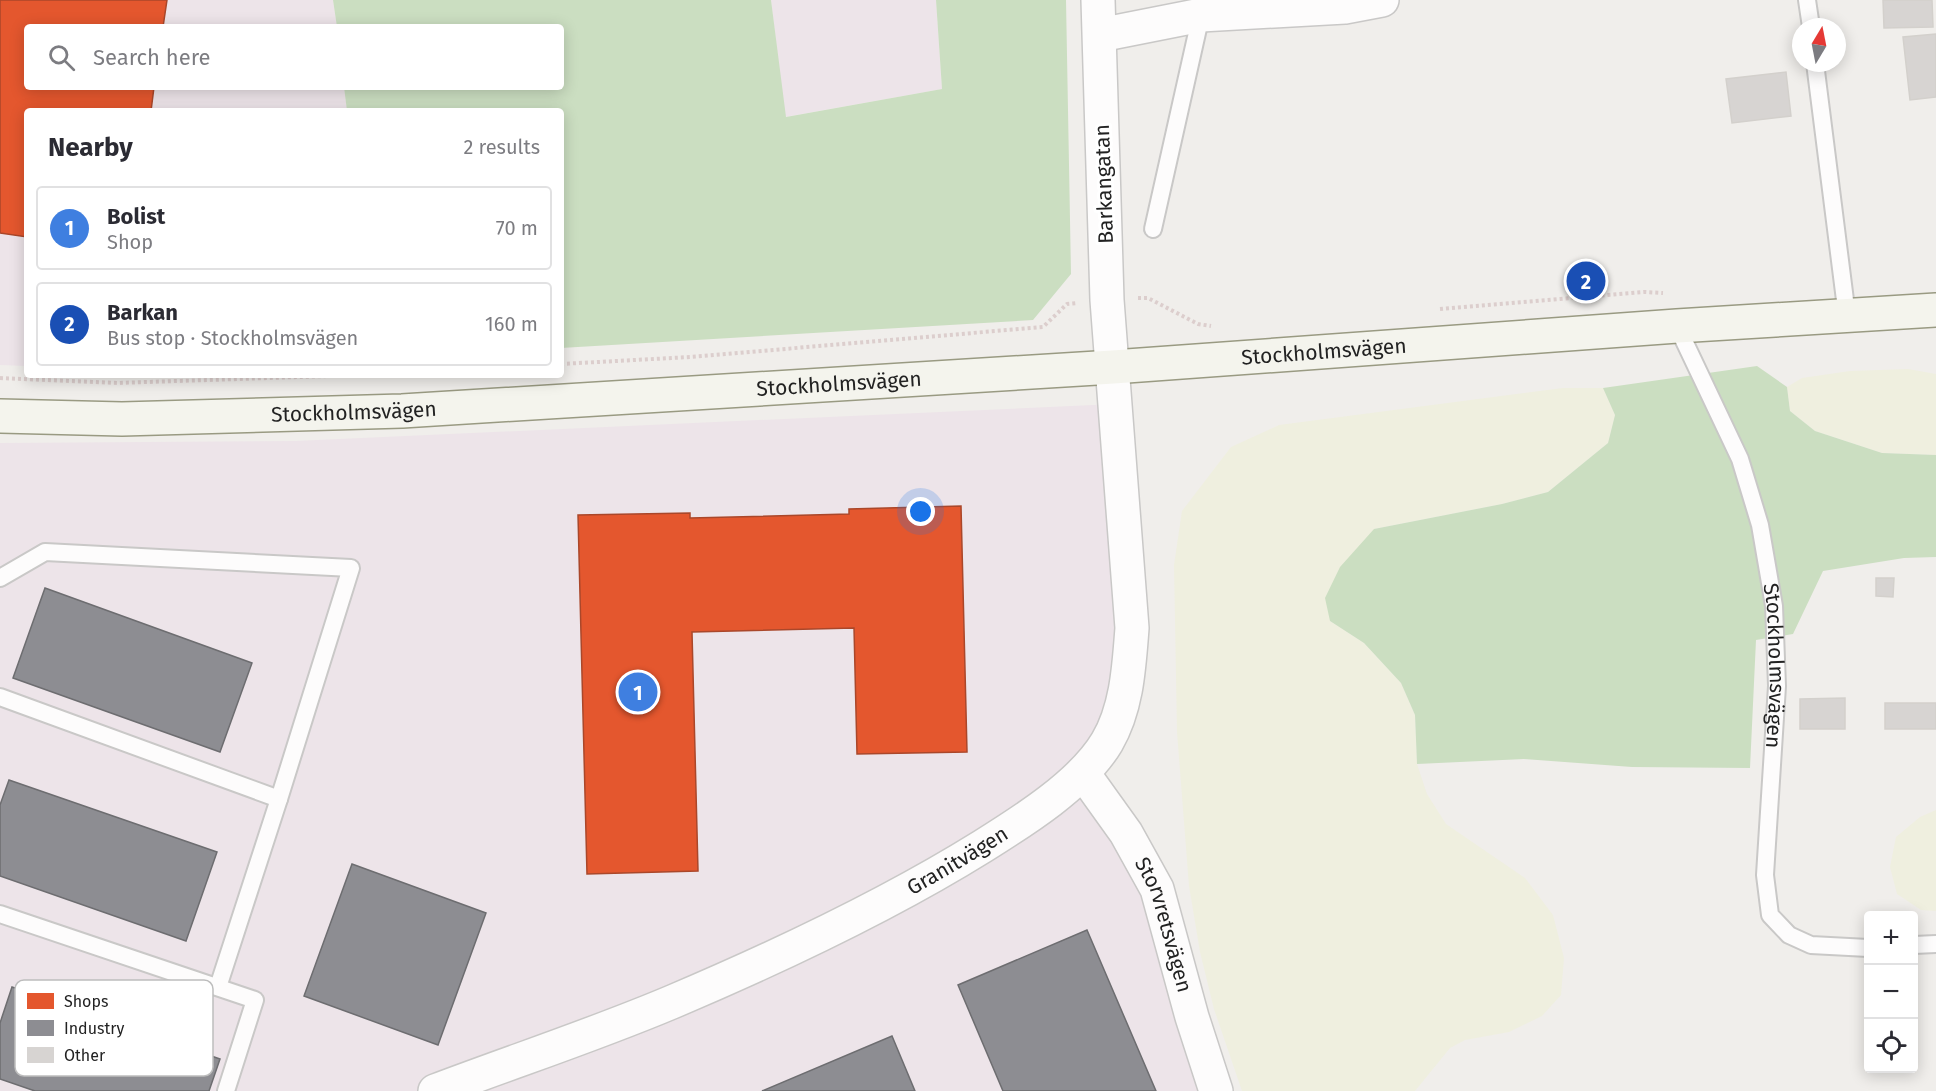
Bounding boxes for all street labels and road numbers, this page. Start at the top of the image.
street label: Barkangatan [1089,124,1119,244]
street label: Stockholmsvägen [1240,333,1407,371]
street label: Stockholmsvägen [756,366,922,402]
street label: Stockholmsvägen [271,396,437,428]
street label: Stockholmsvägen [1757,581,1790,749]
street label: Granitvägen [902,821,1013,901]
street label: Storvretsvägen [1129,853,1198,995]

